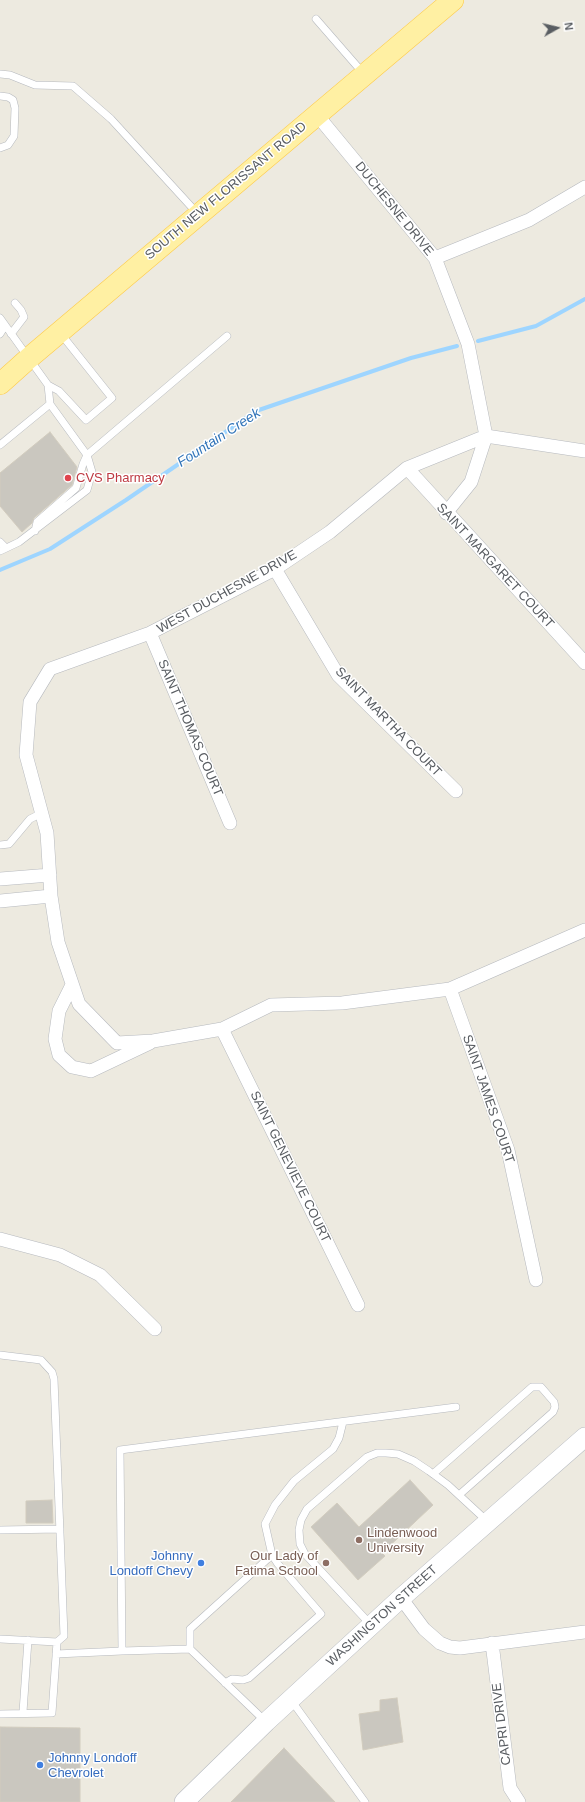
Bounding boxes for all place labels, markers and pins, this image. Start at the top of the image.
place label: CVS Pharmacy [76,470,165,486]
marker: CVS Pharmacy [63,473,73,483]
place label: Lindenwood University [367,1525,437,1556]
marker: Lindenwood University [354,1535,364,1545]
place label: Johnny Londoff Chevy [109,1548,193,1579]
place label: Our Lady of Fatima School [235,1548,318,1579]
marker: Johnny Londoff Chevy [196,1558,206,1568]
marker: Our Lady of Fatima School [321,1558,331,1568]
place label: Johnny Londoff Chevrolet [48,1750,137,1781]
marker: Johnny Londoff Chevrolet [35,1760,45,1770]

